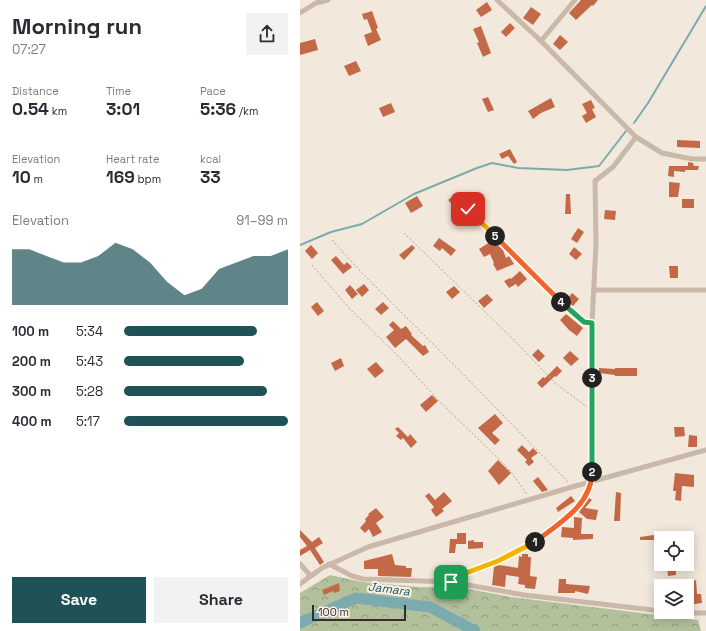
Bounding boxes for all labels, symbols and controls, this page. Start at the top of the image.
text: Morning run [12,12,142,40]
button: share [246,13,288,55]
text: 07:27 [12,41,46,58]
text: Distance [12,84,59,98]
text: Time [106,84,131,98]
text: Pace [200,84,226,98]
text: 0.54 [12,98,49,120]
text: 3:01 [106,98,140,120]
text: 5:36 [200,98,236,120]
text: km [49,104,67,118]
text: /km [236,104,258,118]
text: Elevation [12,152,60,166]
text: Heart rate [106,152,159,166]
text: kcal [200,152,221,166]
text: 10 [12,166,31,188]
text: 169 [106,166,135,188]
text: 33 [200,166,221,188]
text: m [31,172,43,186]
text: bpm [135,172,161,186]
pin [451,192,485,226]
icon: check [457,198,479,220]
text: Elevation [12,212,69,229]
text: 91–99 m [236,212,288,229]
pin: 5 [485,226,505,246]
text: 5 [492,229,498,243]
pin: 4 [551,292,571,312]
text: 4 [558,295,565,309]
text: 100 m [12,323,49,340]
text: 5:34 [76,323,103,340]
text: 200 m [12,353,51,370]
text: 5:43 [76,353,103,370]
pin: 3 [582,368,602,388]
text: 3 [589,371,595,385]
text: 300 m [12,383,51,400]
text: 5:28 [76,383,103,400]
text: 400 m [12,413,52,430]
text: 5:17 [76,413,100,430]
pin: 2 [582,462,602,482]
text: 2 [589,465,595,479]
map controls [654,531,694,619]
button: locate [654,531,694,571]
pin: 1 [525,532,545,552]
text: 1 [533,535,537,549]
pin [434,565,468,599]
icon: arrive [440,571,462,593]
button: Save [12,577,146,623]
button: Share [154,577,288,623]
water label: Jamara [367,578,411,600]
button: layers [654,579,694,619]
scale bar [312,603,406,622]
text: 100 m [318,605,349,619]

